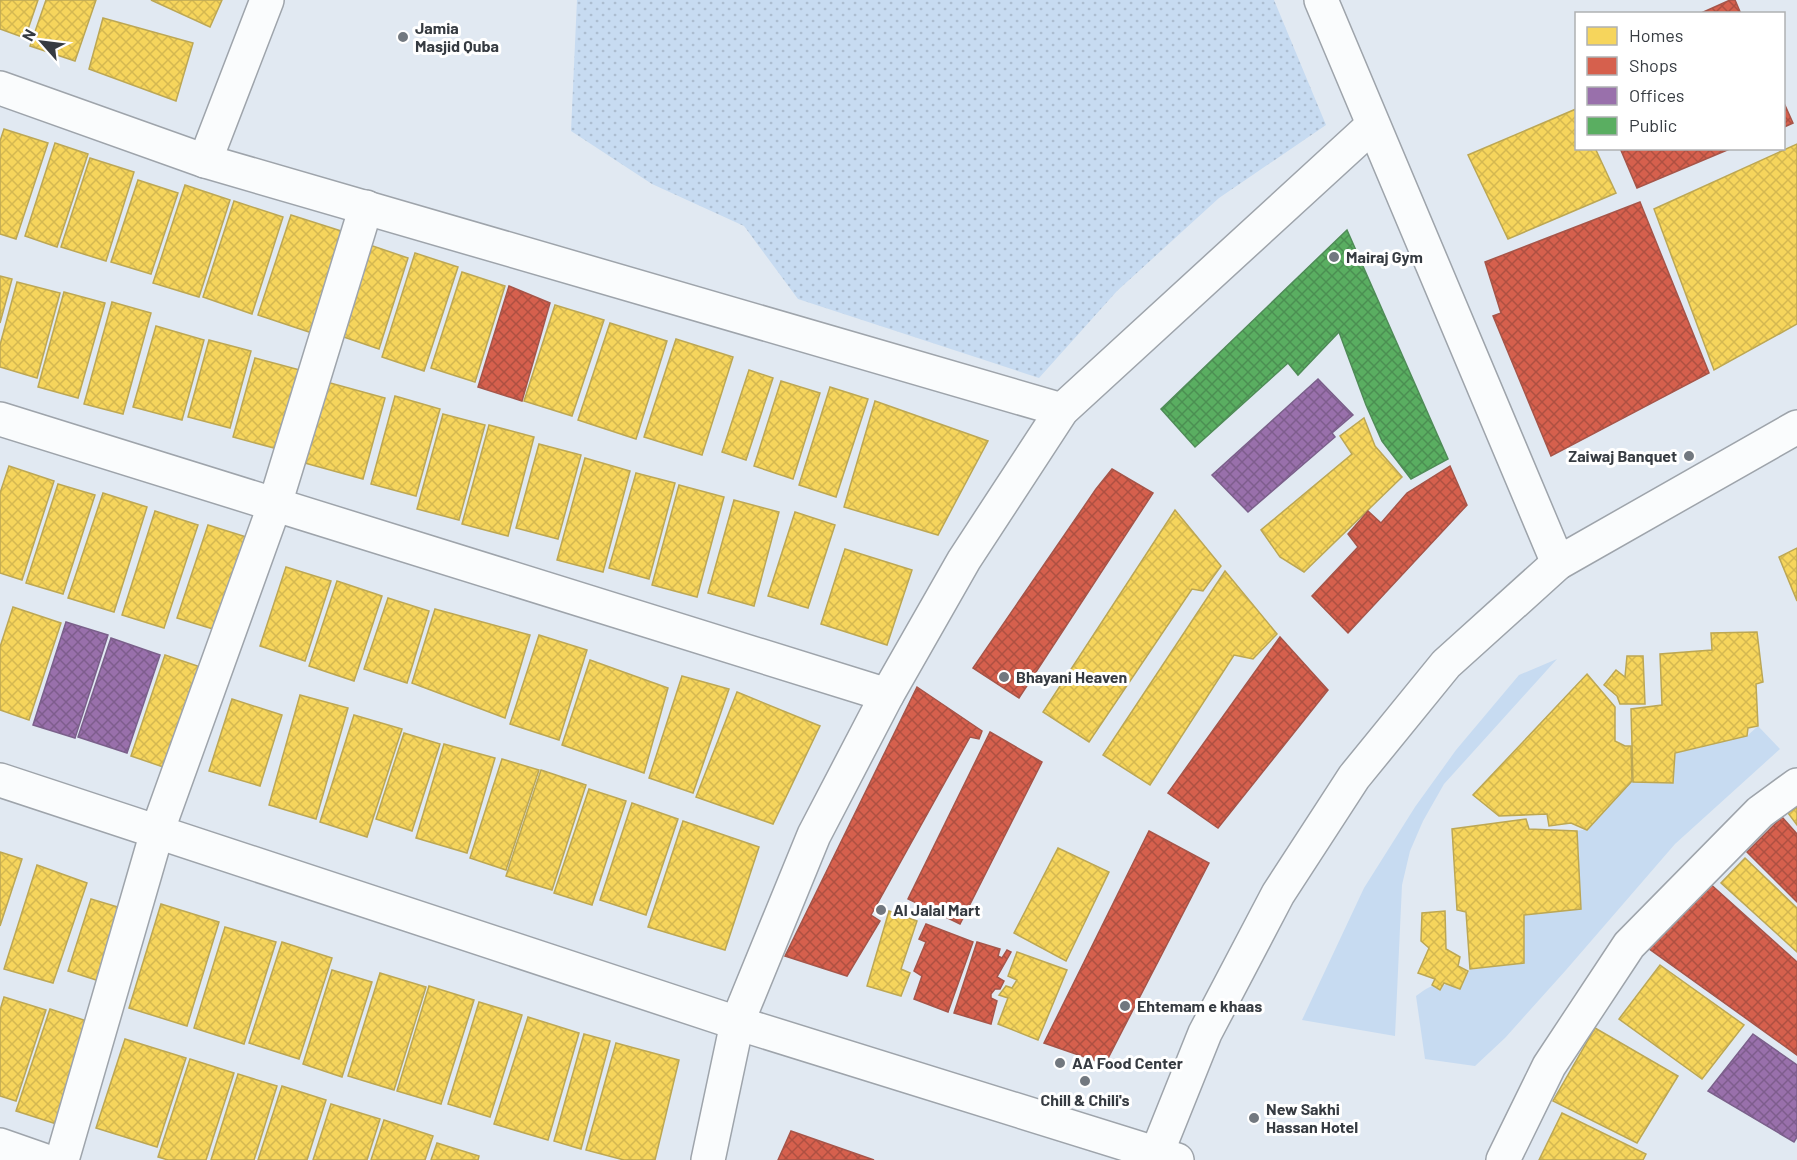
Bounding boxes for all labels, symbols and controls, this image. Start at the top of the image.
north arrow [12,12,72,72]
legend [1575,12,1785,150]
place label: Jamia Masjid Quba [415,18,499,55]
text: Homes [1629,24,1683,46]
text: N [17,26,39,44]
marker: Jamia Masjid Quba [396,30,410,44]
text: Shops [1629,54,1678,76]
text: Offices [1629,84,1685,106]
text: Public [1629,114,1677,136]
place label: Mairaj Gym [1346,247,1423,266]
marker: Mairaj Gym [1327,250,1341,264]
place label: Zaiwaj Banquet [1568,446,1677,465]
marker: Zaiwaj Banquet [1682,449,1696,463]
place label: Bhayani Heaven [1016,667,1127,686]
marker: Bhayani Heaven [997,670,1011,684]
place label: Al Jalal Mart [893,900,980,919]
marker: Al Jalal Mart [874,903,888,917]
place label: Ehtemam e khaas [1137,996,1262,1015]
marker: Ehtemam e khaas [1118,999,1132,1013]
place label: AA Food Center [1072,1053,1183,1072]
marker: AA Food Center [1053,1056,1067,1070]
marker: Chill & Chili's [1078,1074,1092,1088]
place label: Chill & Chili's [1041,1090,1129,1109]
place label: New Sakhi Hassan Hotel [1266,1099,1358,1136]
marker: New Sakhi Hassan Hotel [1247,1111,1261,1125]

